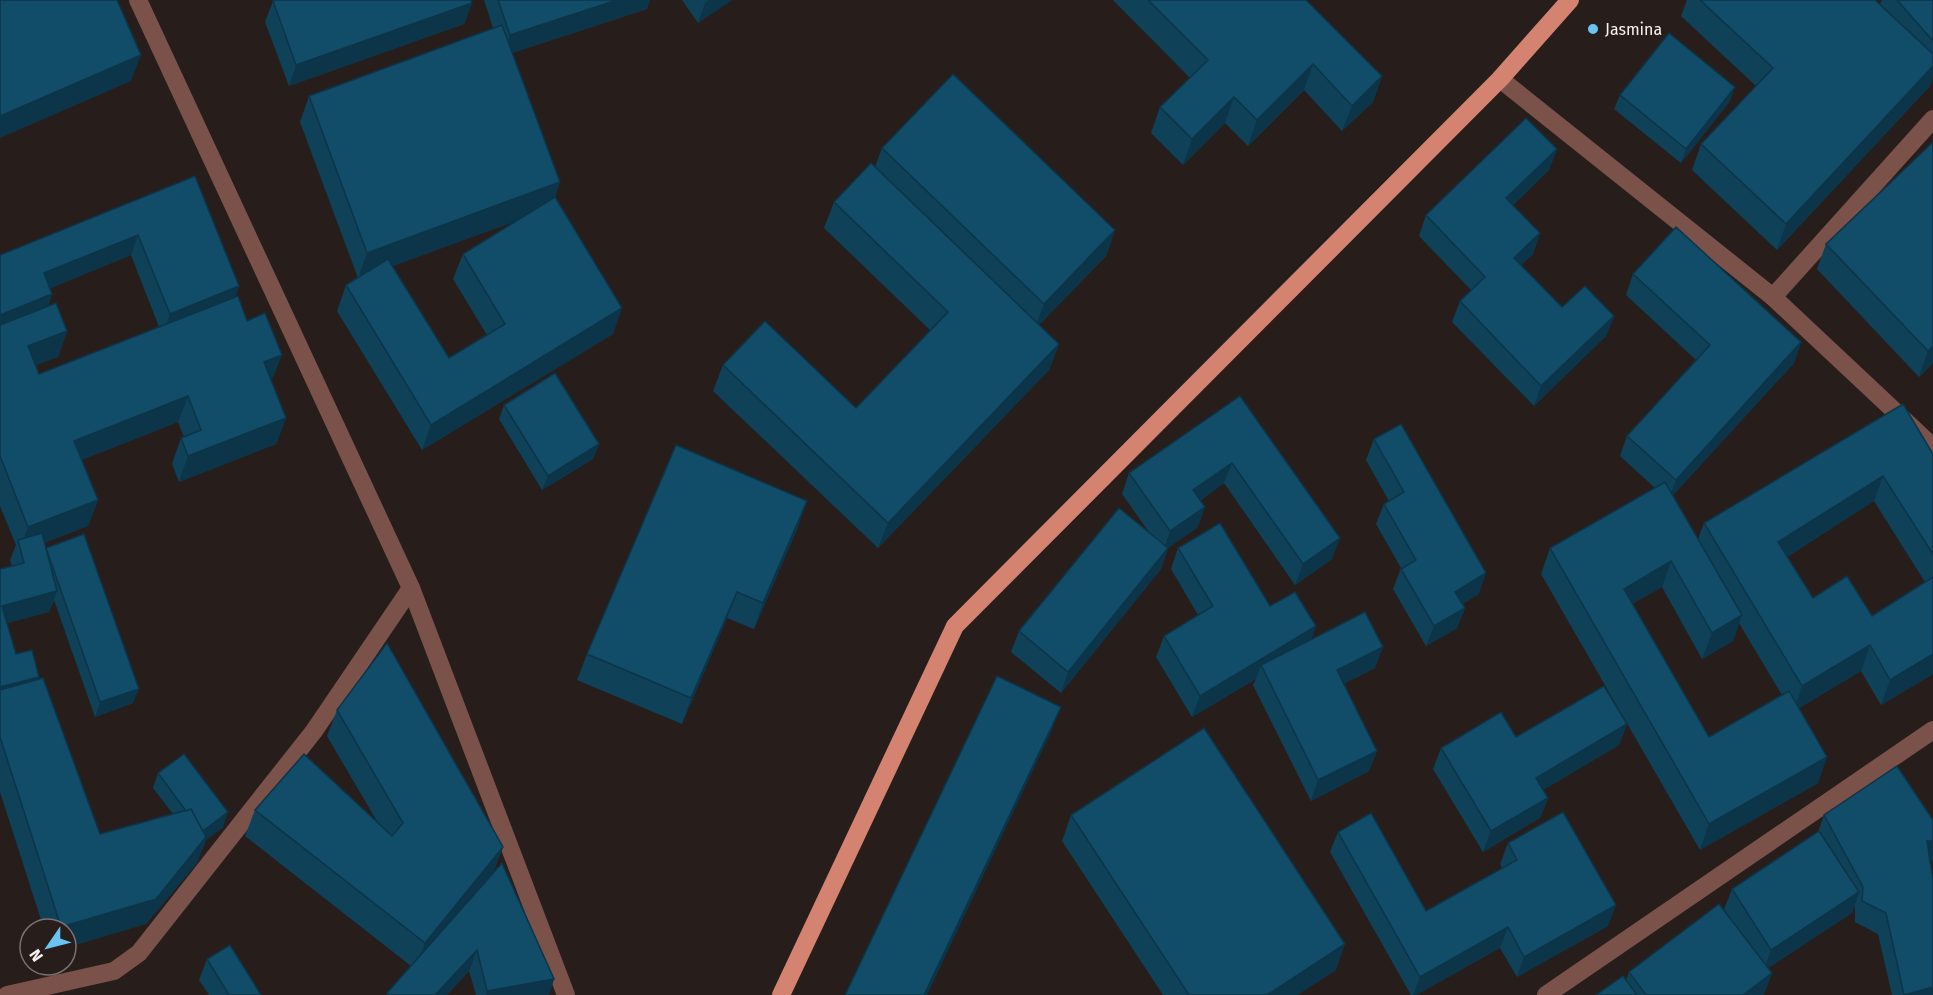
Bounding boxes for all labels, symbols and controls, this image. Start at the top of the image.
place label: Jasmina [1605,20,1662,39]
marker: Jasmina [1586,22,1600,36]
north arrow [18,917,78,977]
text: N [25,946,47,965]

